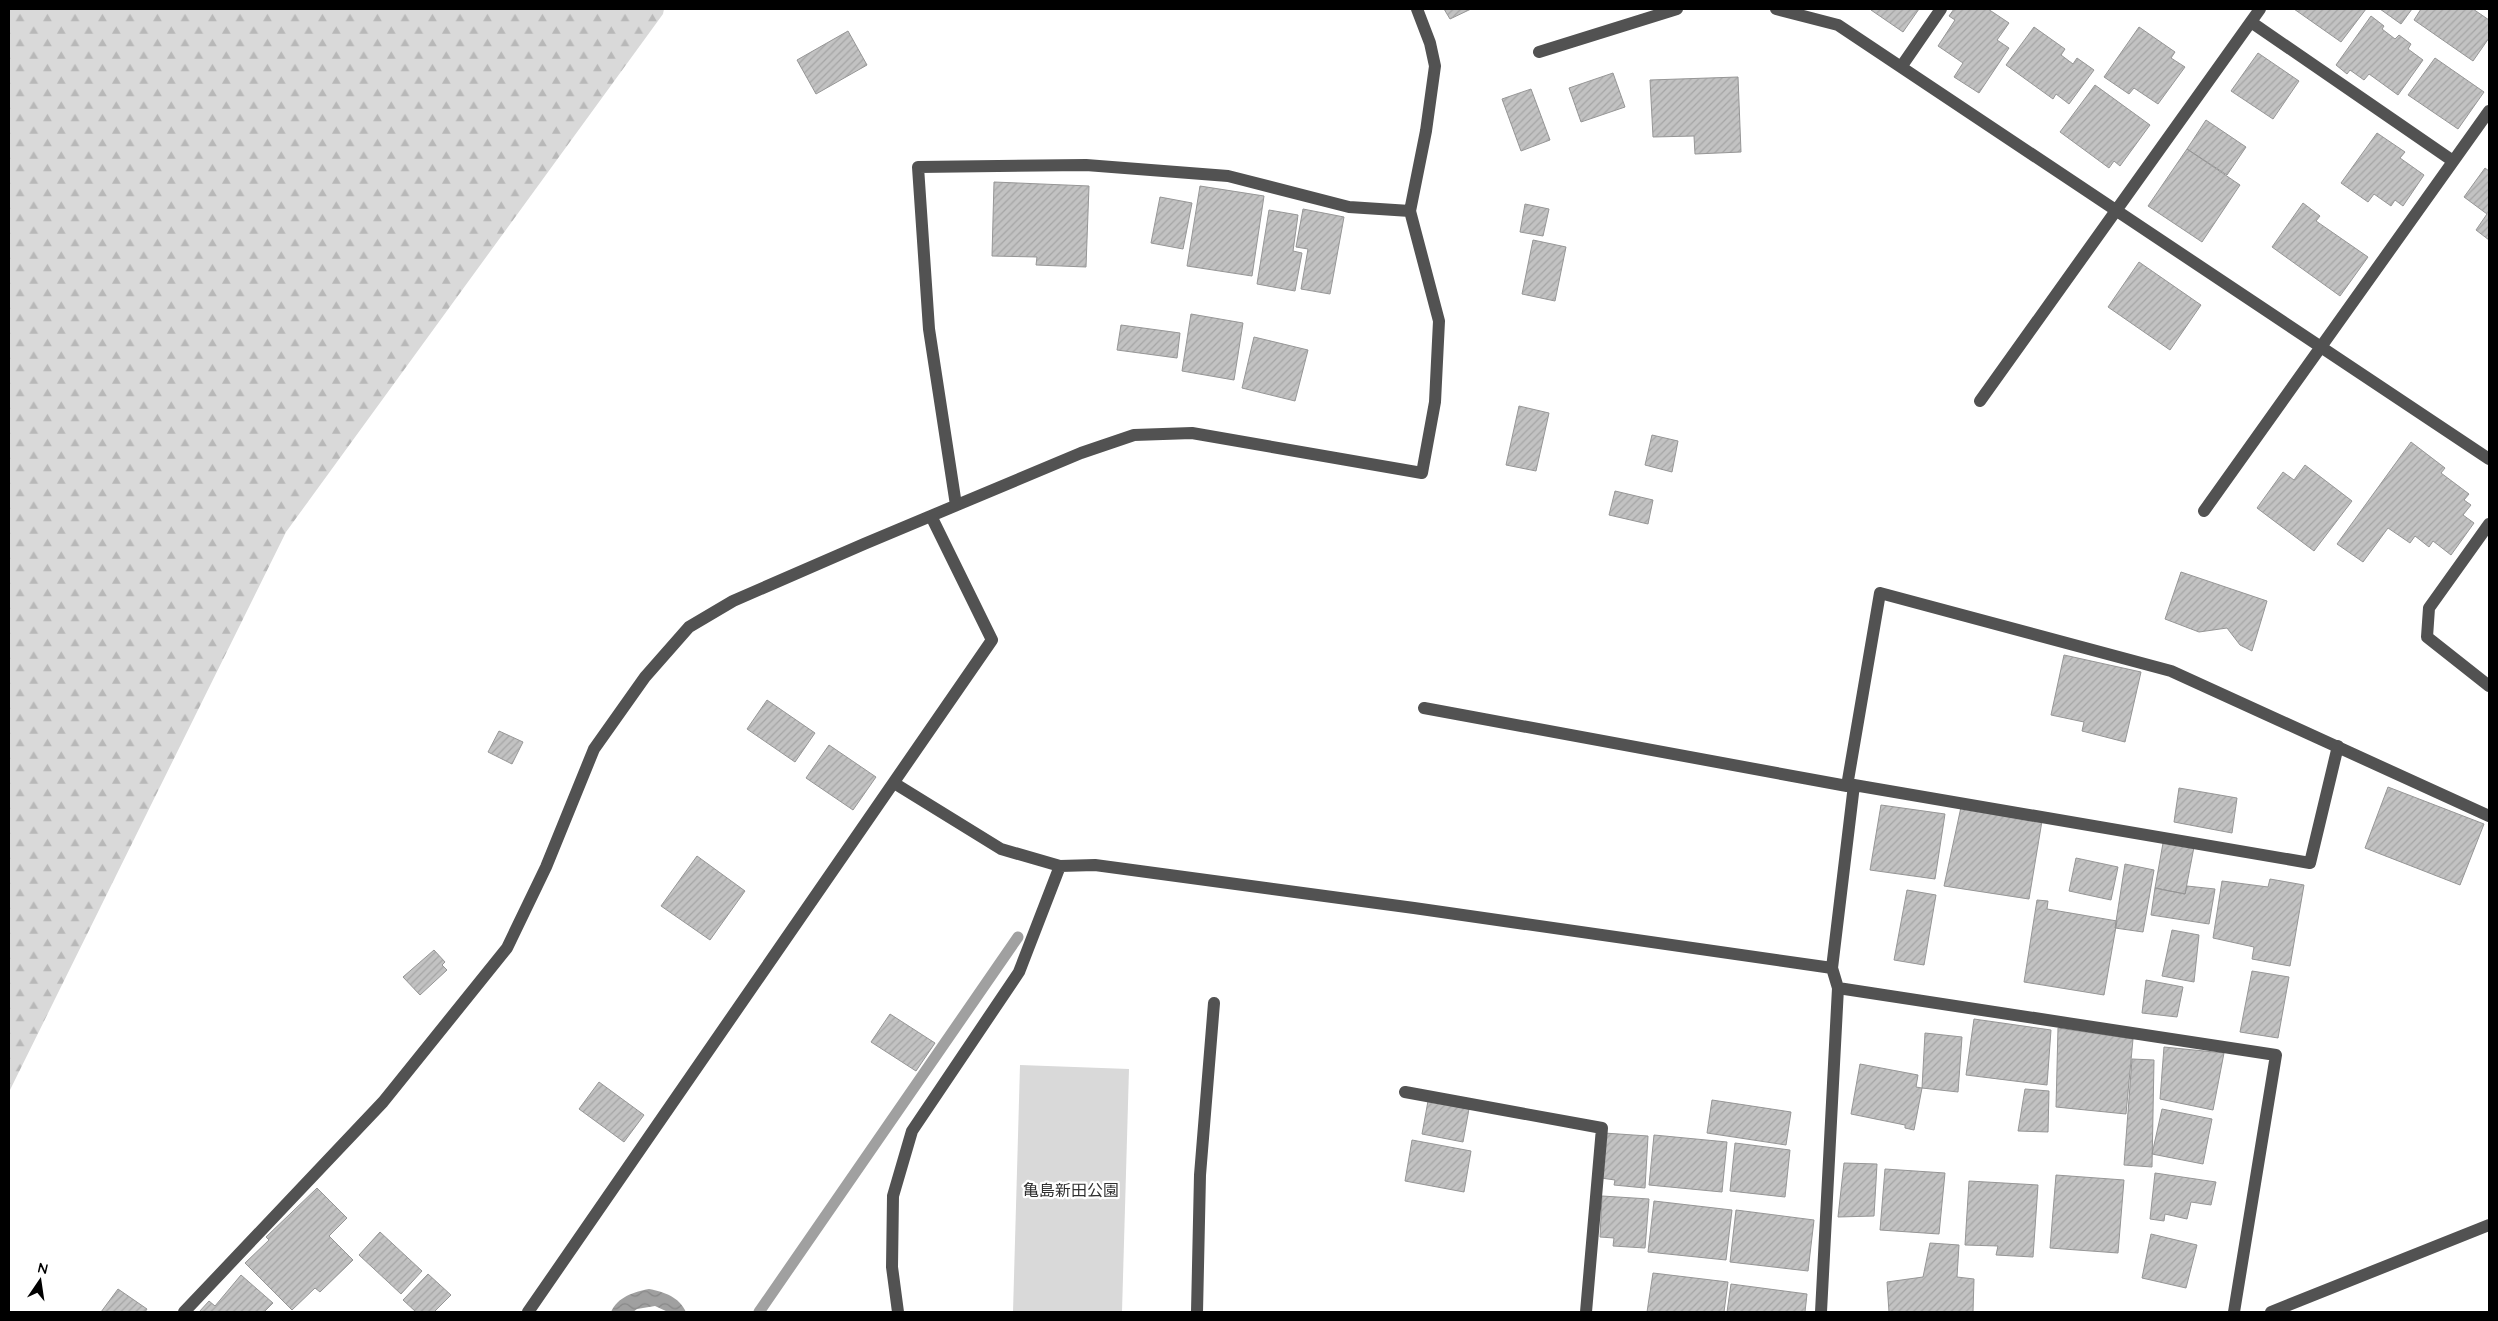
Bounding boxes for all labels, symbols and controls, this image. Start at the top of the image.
park label: 亀島新田公園 [1023,1180,1119,1200]
north arrow [15,1256,65,1306]
text: N [36,1258,50,1278]

